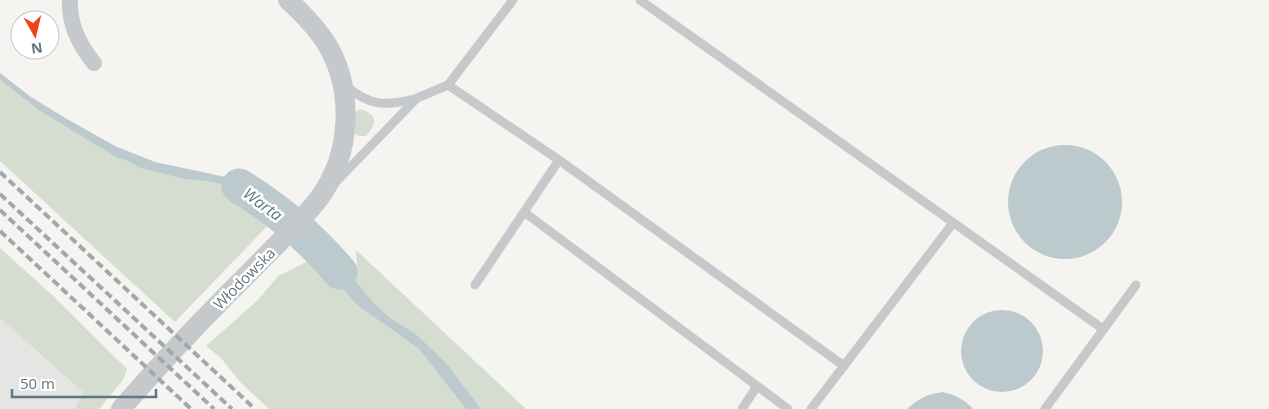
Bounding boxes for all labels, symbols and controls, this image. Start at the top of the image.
north arrow [10,10,60,60]
text: N [30,38,44,59]
water label: Warta [239,182,287,226]
street label: Włodowska [209,243,279,313]
scale bar [12,366,156,398]
text: 50 m [20,373,55,393]

